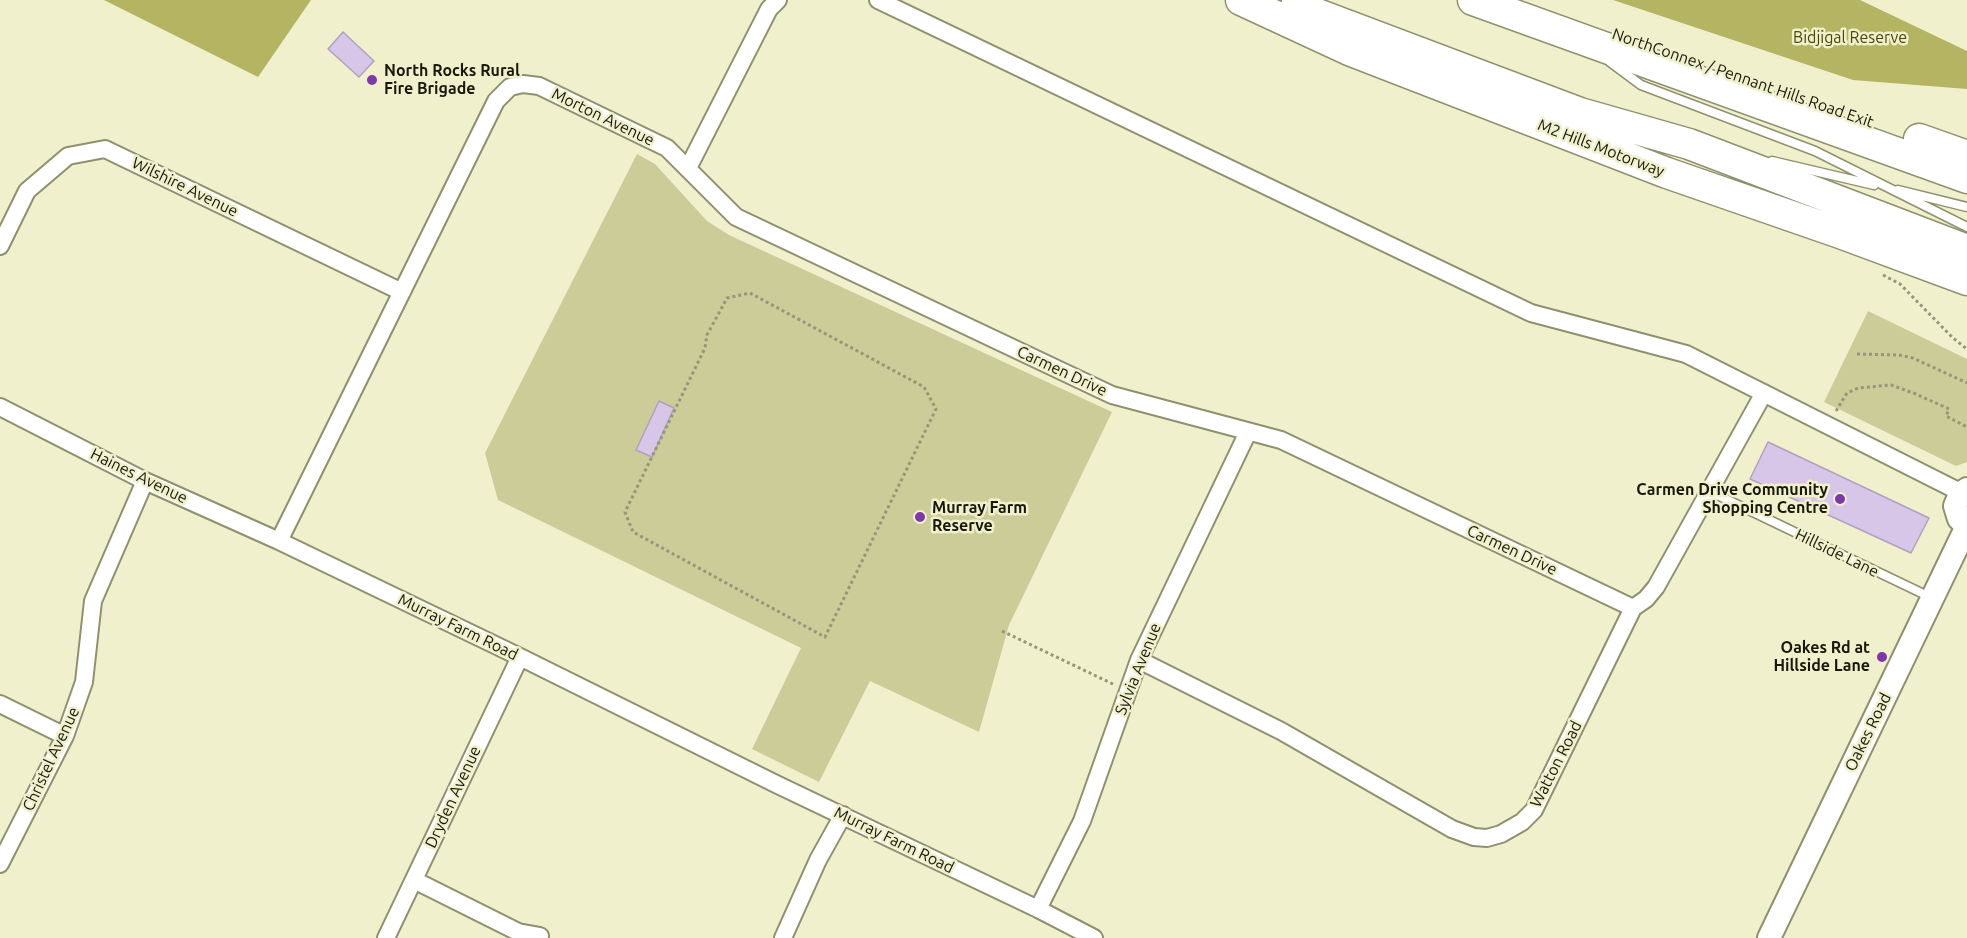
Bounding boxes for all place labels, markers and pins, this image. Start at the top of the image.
place label: North Rocks Rural Fire Brigade [384,61,520,99]
marker: North Rocks Rural Fire Brigade [365,73,379,87]
place label: Carmen Drive Community Shopping Centre [1636,480,1828,518]
marker: Carmen Drive Community Shopping Centre [1833,492,1847,506]
place label: Murray Farm Reserve [932,498,1027,536]
marker: Murray Farm Reserve [913,510,927,524]
place label: Oakes Rd at Hillside Lane [1773,638,1870,676]
marker: Oakes Rd at Hillside Lane [1875,650,1889,664]

